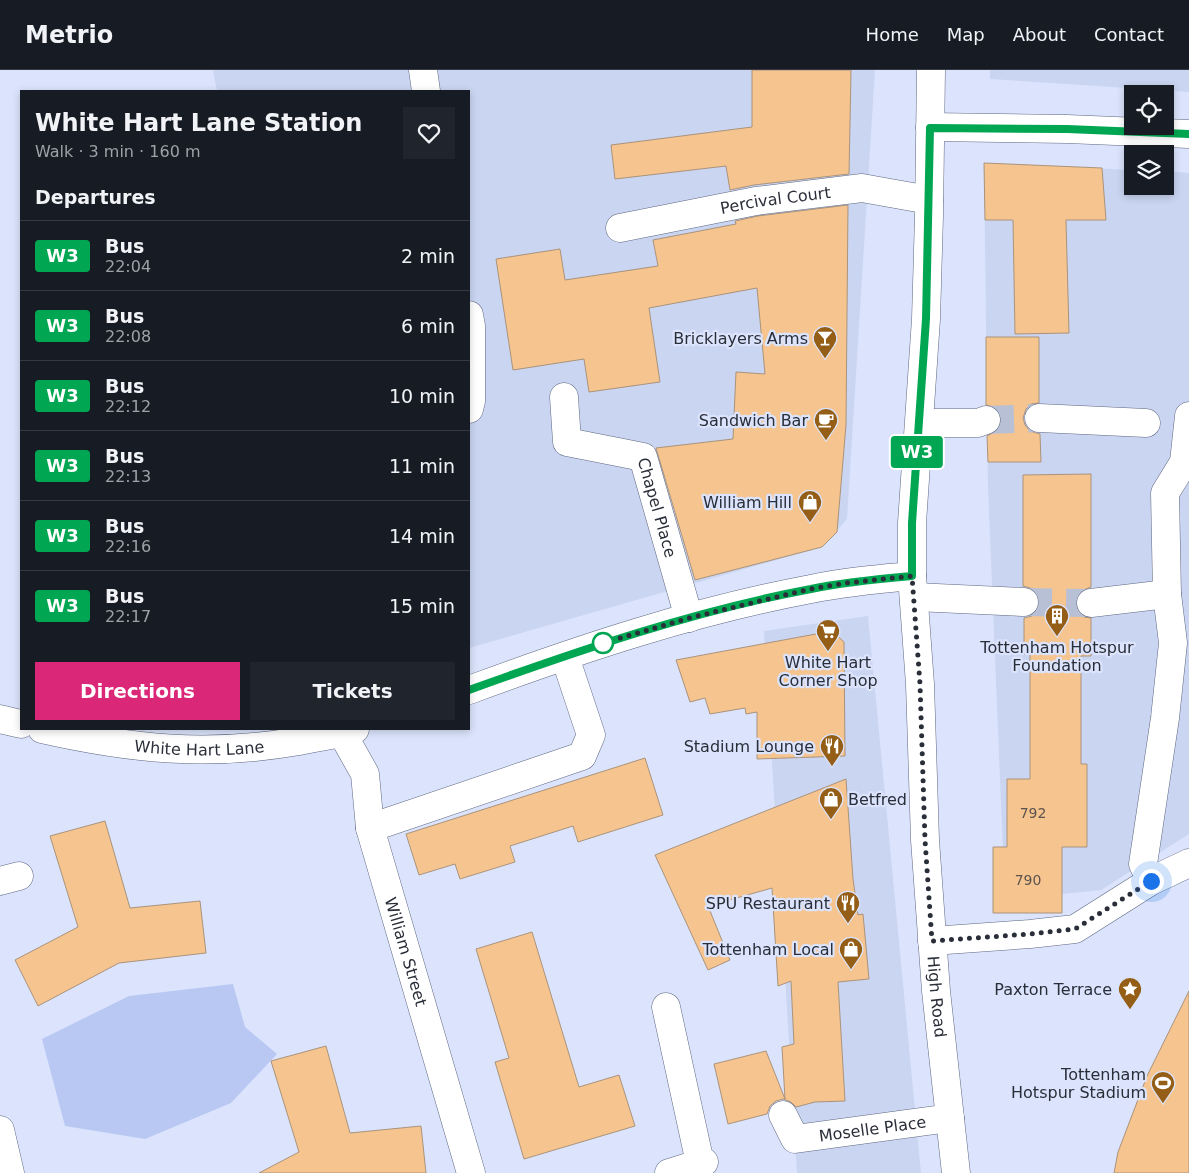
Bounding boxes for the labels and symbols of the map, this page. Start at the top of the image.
street label: Percival Court [719,182,832,217]
bar icon: Bricklayers Arms [812,325,838,359]
place label: Bricklayers Arms [673,329,808,348]
cafe icon: Sandwich Bar [813,407,839,441]
place label: Sandwich Bar [699,411,808,430]
line badge: W3 [894,436,940,468]
street label: Chapel Place [634,455,681,560]
shop icon: William Hill [797,489,823,523]
place label: William Hill [703,493,792,512]
building icon: Tottenham Hotspur Foundation [1044,603,1070,637]
supermarket icon: White Hart Corner Shop [815,618,841,652]
unlabelled marker [592,632,614,654]
place label: Tottenham Hotspur Foundation [979,638,1134,675]
place label: White Hart Corner Shop [778,653,878,690]
restaurant icon: Stadium Lounge [819,733,845,767]
street label: White Hart Lane [133,736,265,759]
place label: Stadium Lounge [684,737,814,756]
shop icon: Betfred [818,786,844,820]
place label: Betfred [848,790,907,809]
house number: 792 [1020,805,1046,821]
your location [1139,869,1164,894]
house number: 790 [1015,872,1041,888]
restaurant icon: SPU Restaurant [835,890,861,924]
place label: SPU Restaurant [706,894,830,913]
street label: William Street [381,895,431,1008]
shop icon: Tottenham Local [838,936,864,970]
place label: Tottenham Local [702,940,834,959]
street label: High Road [924,955,951,1038]
place icon: Paxton Terrace [1117,976,1143,1010]
place label: Paxton Terrace [994,980,1112,999]
place label: Tottenham Hotspur Stadium [1011,1065,1146,1102]
sports icon: Tottenham Hotspur Stadium [1150,1070,1176,1104]
street label: Moselle Place [818,1112,927,1145]

